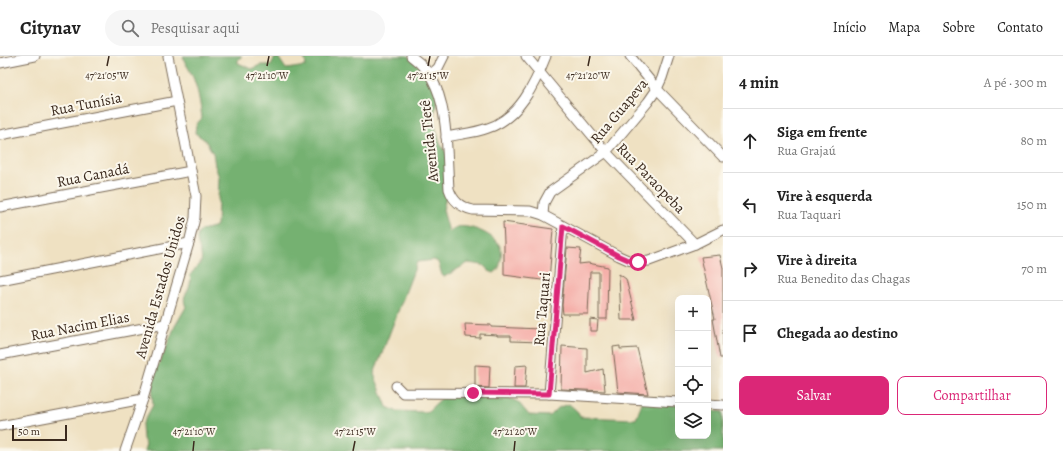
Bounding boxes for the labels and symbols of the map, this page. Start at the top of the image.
text: 47°21'05"W [85,69,129,82]
text: 47°21'10"W [246,69,289,82]
text: 47°21'15"W [407,69,450,82]
text: 47°21'20"W [566,69,611,82]
street label: Rua Guapeva [586,74,652,148]
street label: Rua Tunísia [49,87,123,121]
street label: Avenida Tietê [415,99,443,184]
street label: Rua Paraopeba [612,138,690,218]
street label: Rua Canadá [55,158,131,192]
street label: Avenida Estados Unidos [130,213,190,362]
route start [629,253,647,271]
street label: Rua Taquari [529,271,555,347]
street label: Rua Nacim Elias [29,307,131,345]
route end [464,384,482,402]
scale bar [12,423,67,442]
text: 47°21'10"W [173,425,216,438]
text: 47°21'15"W [334,425,377,438]
text: 47°21'20"W [493,425,538,438]

